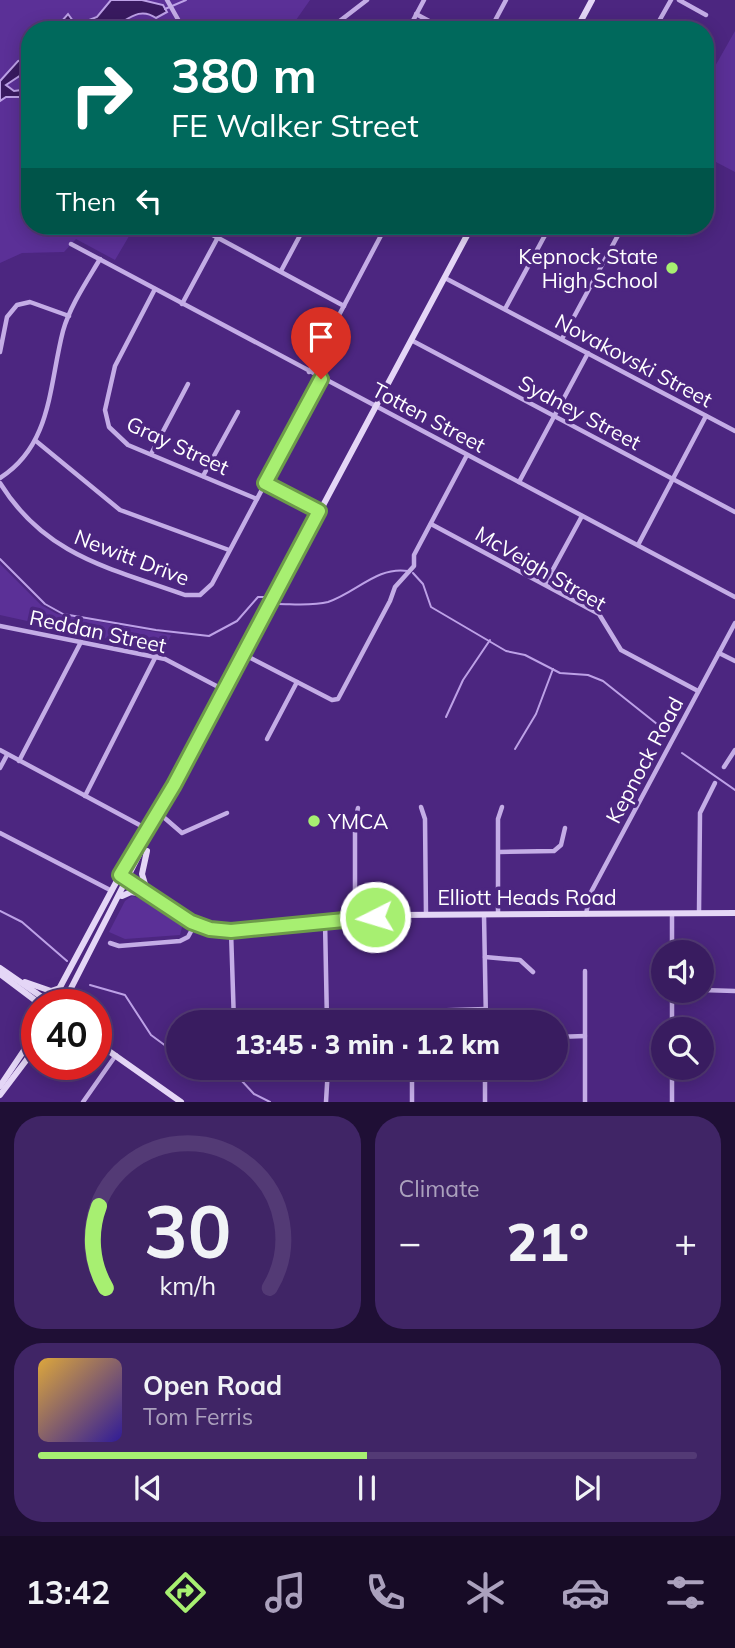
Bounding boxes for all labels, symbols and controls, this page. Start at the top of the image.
text: 380 m [171,44,317,105]
icon: right [56,49,147,140]
text: FE Walker Street [171,105,419,145]
icon: left [130,182,168,220]
text: Then [56,185,116,218]
place label: Kepnock State High School [518,243,658,293]
marker: Kepnock State High School [664,260,680,276]
pin [291,307,351,379]
street label: Novakovski Street [551,308,717,412]
icon: arrive [302,318,340,356]
street label: Sydney Street [514,369,646,455]
street label: Totten Street [368,376,490,458]
street label: Gray Street [123,410,233,480]
street label: McVeigh Street [471,520,611,616]
street label: Newitt Drive [71,523,193,591]
street label: Reddan Street [27,604,169,658]
street label: Kepnock Road [600,692,688,828]
place label: YMCA [327,808,389,834]
marker: YMCA [306,813,322,829]
position arrow [338,880,412,954]
street label: Elliott Heads Road [437,884,617,910]
map controls [651,940,714,1080]
button: sound [651,940,714,1003]
speed limit sign: 40 [21,989,112,1080]
button: search [651,1017,714,1080]
text: 13:45 · 3 min · 1.2 km [234,1028,500,1061]
text: Climate [399,1174,480,1203]
text: 30 [144,1186,231,1277]
text: 21° [507,1209,589,1274]
text: − [399,1218,421,1266]
text: + [674,1218,697,1266]
text: km/h [159,1270,216,1301]
text: Open Road [143,1369,282,1402]
text: Tom Ferris [143,1402,253,1431]
icon: previous [129,1469,167,1507]
icon: pause [348,1469,386,1507]
icon: next [568,1469,606,1507]
icon: directions [161,1568,210,1617]
icon: music [261,1568,310,1617]
icon: phone [361,1568,410,1617]
icon: climate [461,1568,510,1617]
icon: car [561,1568,610,1617]
icon: filters [661,1568,710,1617]
text: 13:42 [25,1572,110,1612]

